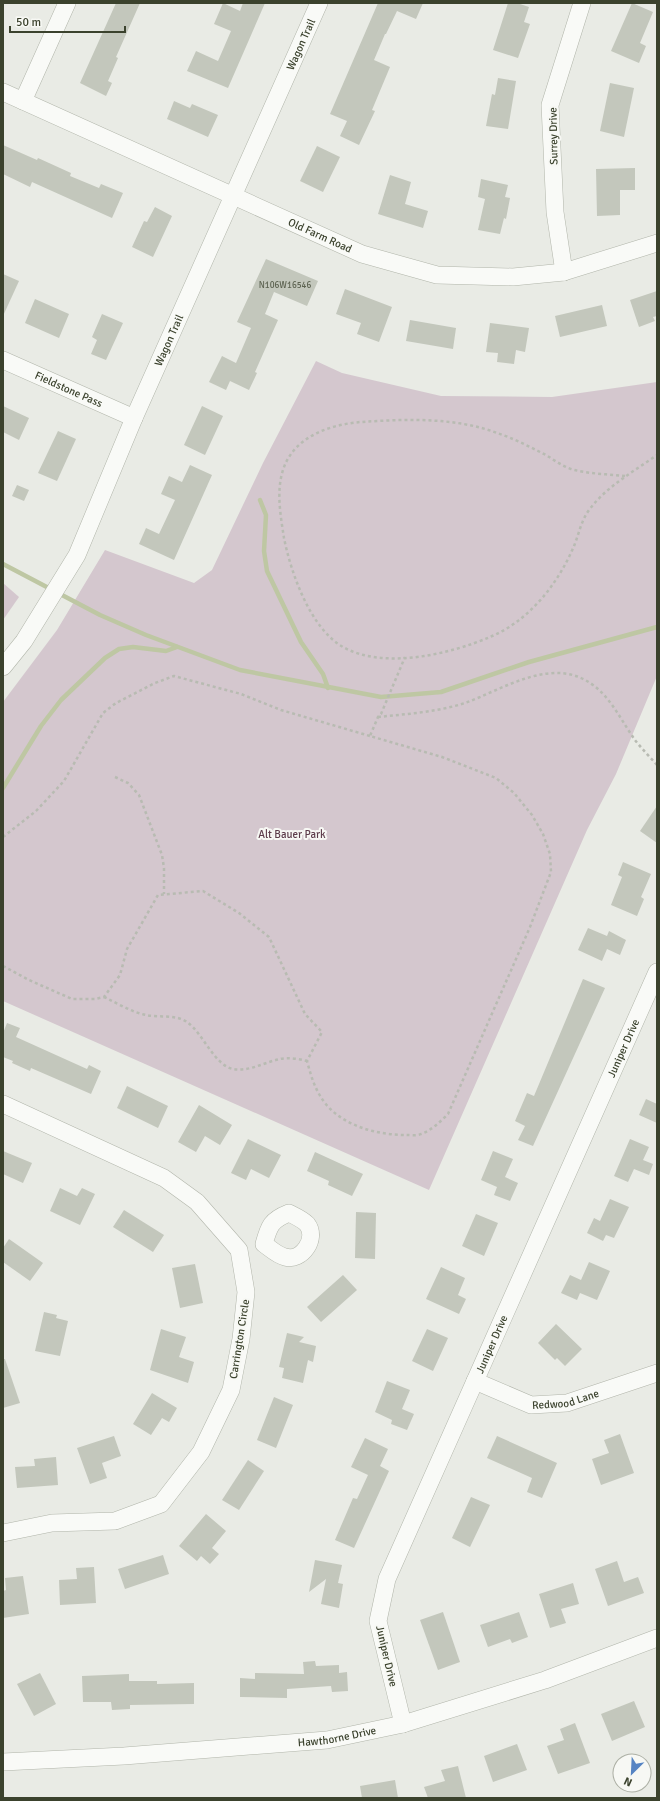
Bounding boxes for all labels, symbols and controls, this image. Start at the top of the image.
scale bar [10,8,125,34]
text: 50 m [16,15,41,30]
street label: Wagon Trail [284,17,318,72]
street label: Surrey Drive [546,107,561,165]
street label: Old Farm Road [286,216,354,256]
house number: N106W16546 [259,280,311,291]
street label: Wagon Trail [152,313,186,368]
street label: Fieldstone Pass [33,369,105,410]
park label: Alt Bauer Park [258,828,326,841]
street label: Juniper Drive [605,1017,642,1079]
street label: Carrington Circle [227,1298,252,1380]
street label: Juniper Drive [473,1313,511,1376]
street label: Redwood Lane [532,1387,601,1412]
street label: Juniper Drive [373,1624,400,1688]
street label: Hawthorne Drive [297,1724,377,1749]
north arrow [612,1753,652,1793]
text: N [622,1774,634,1789]

